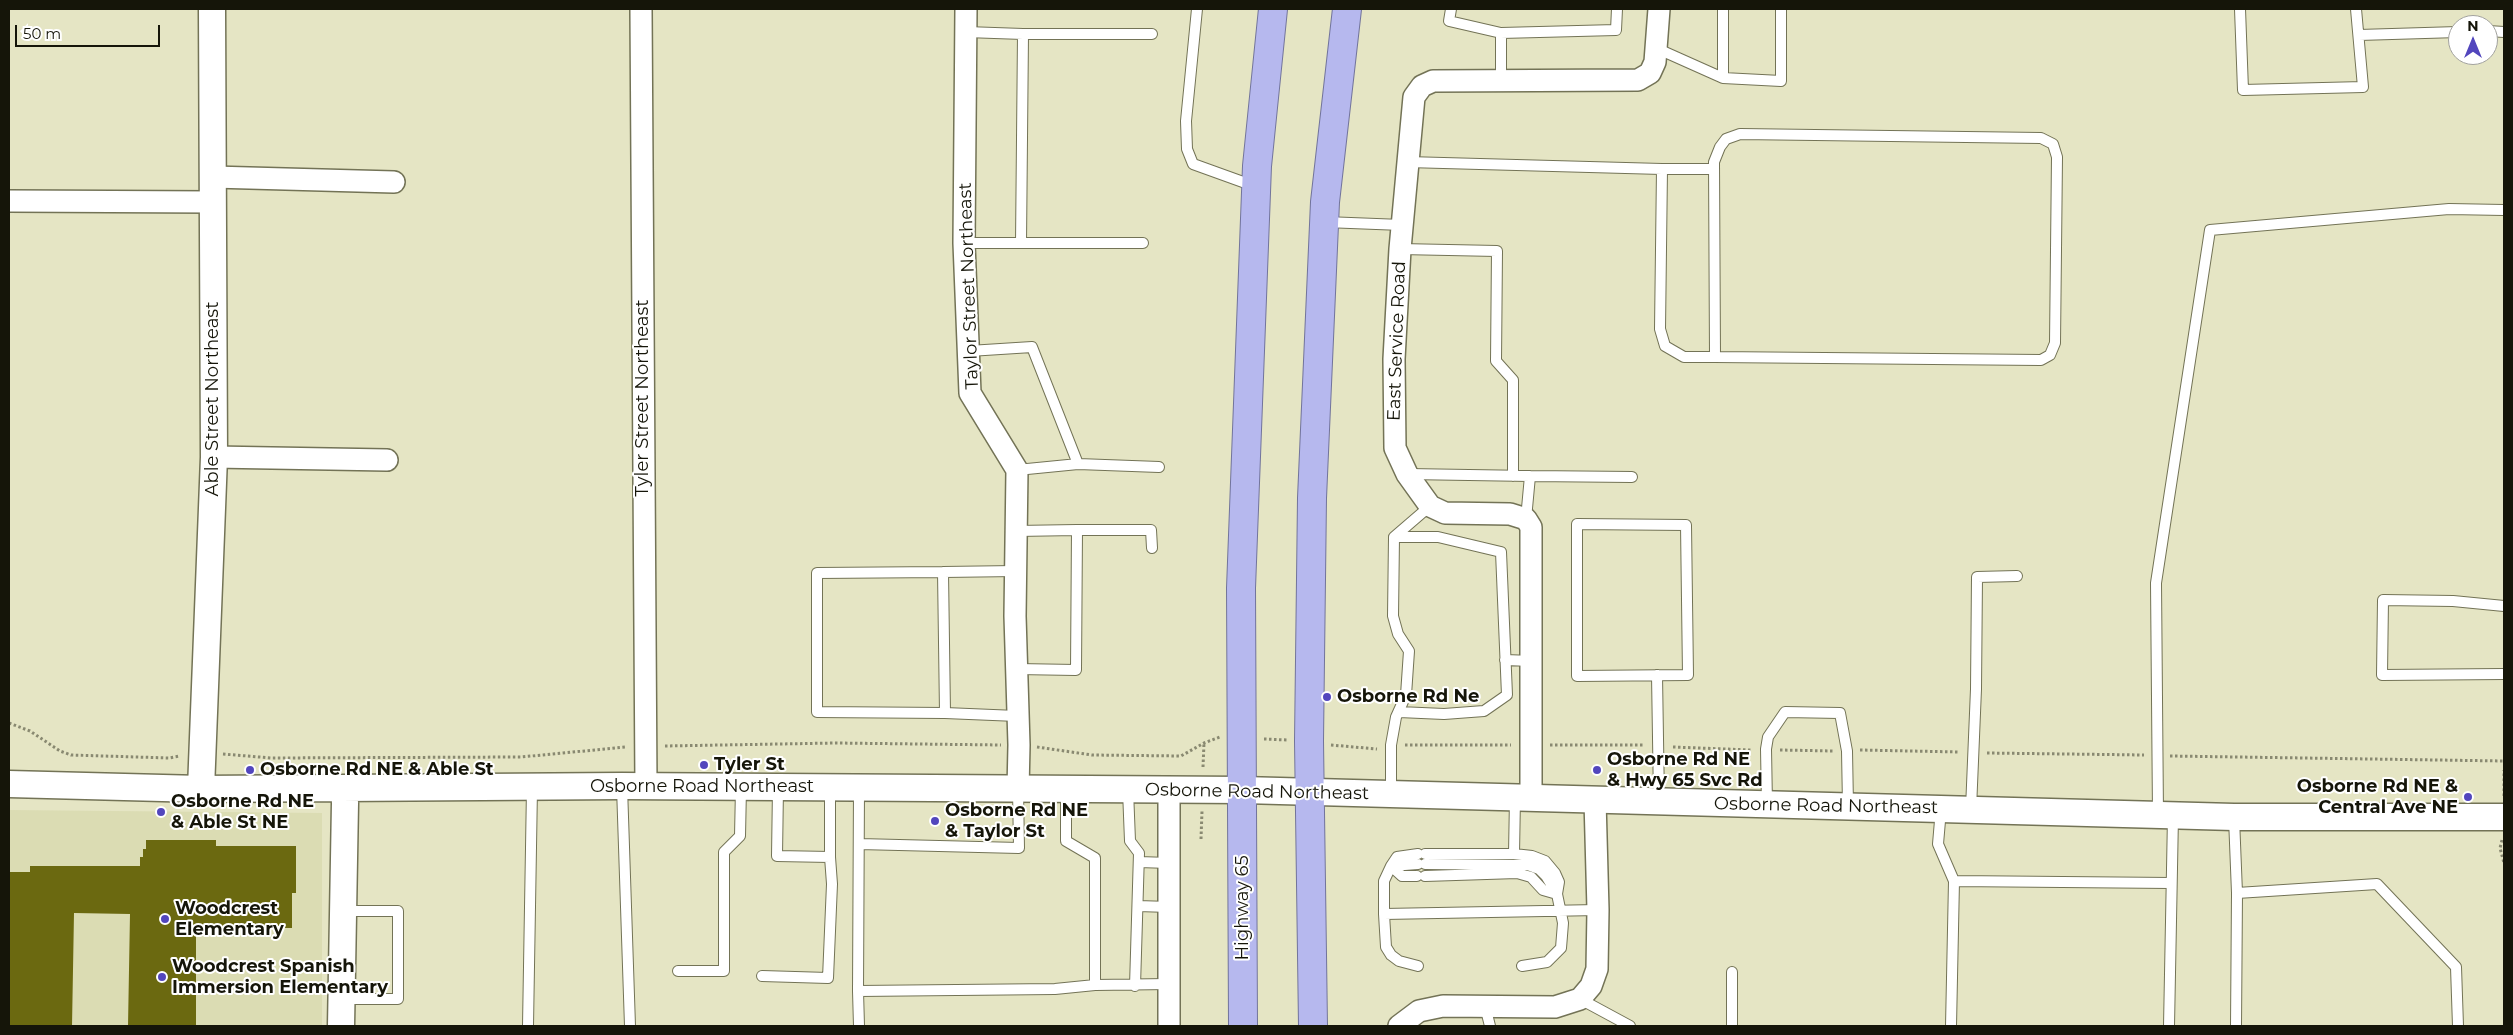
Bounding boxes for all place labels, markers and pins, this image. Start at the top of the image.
place label: Osborne Rd Ne [1337,686,1479,708]
marker: Osborne Rd Ne [1321,691,1333,703]
place label: Osborne Rd NE & Hwy 65 Svc Rd [1607,749,1763,792]
place label: Tyler St [714,754,785,776]
place label: Osborne Rd NE & Able St [260,759,494,781]
marker: Tyler St [698,759,710,771]
marker: Osborne Rd NE & Able St [244,764,256,776]
marker: Osborne Rd NE & Hwy 65 Svc Rd [1591,764,1603,776]
place label: Osborne Rd NE & Central Ave NE [2297,776,2458,819]
place label: Osborne Rd NE & Able St NE [171,791,314,834]
marker: Osborne Rd NE & Central Ave NE [2462,791,2474,803]
place label: Osborne Rd NE & Taylor St [945,800,1088,842]
marker: Osborne Rd NE & Able St NE [155,806,167,818]
marker: Osborne Rd NE & Taylor St [929,815,941,827]
place label: Woodcrest Elementary [175,898,284,941]
marker: Woodcrest Elementary [159,913,171,925]
place label: Woodcrest Spanish Immersion Elementary [172,956,388,999]
marker: Woodcrest Spanish Immersion Elementary [156,971,168,983]

